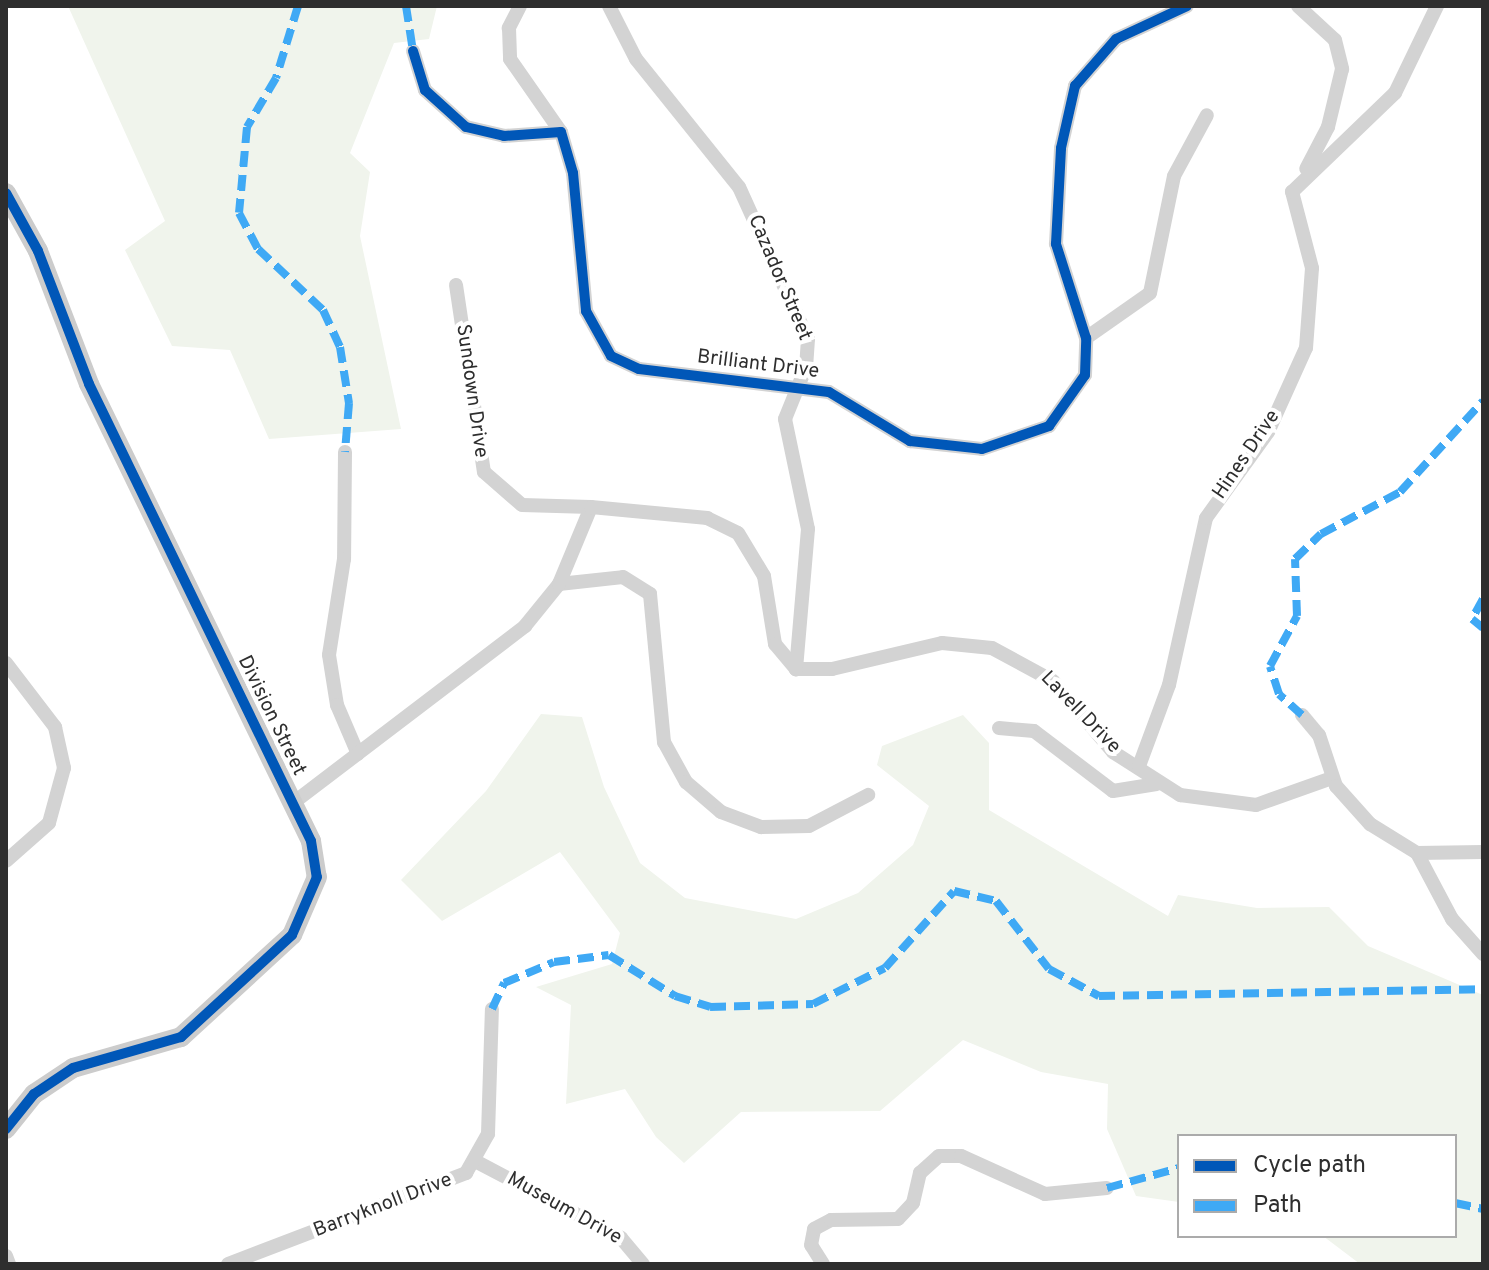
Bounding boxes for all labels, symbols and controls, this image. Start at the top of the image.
street label: Cazador Street [742,212,816,344]
street label: Sundown Drive [450,323,492,459]
street label: Brilliant Drive [696,346,820,384]
street label: Hines Drive [1208,406,1286,504]
street label: Division Street [232,652,310,780]
street label: Lavell Drive [1035,667,1125,759]
legend [1177,1134,1457,1238]
text: Cycle path [1253,1151,1366,1181]
street label: Museum Drive [502,1168,626,1250]
street label: Barryknoll Drive [310,1169,456,1243]
text: Path [1253,1191,1302,1221]

